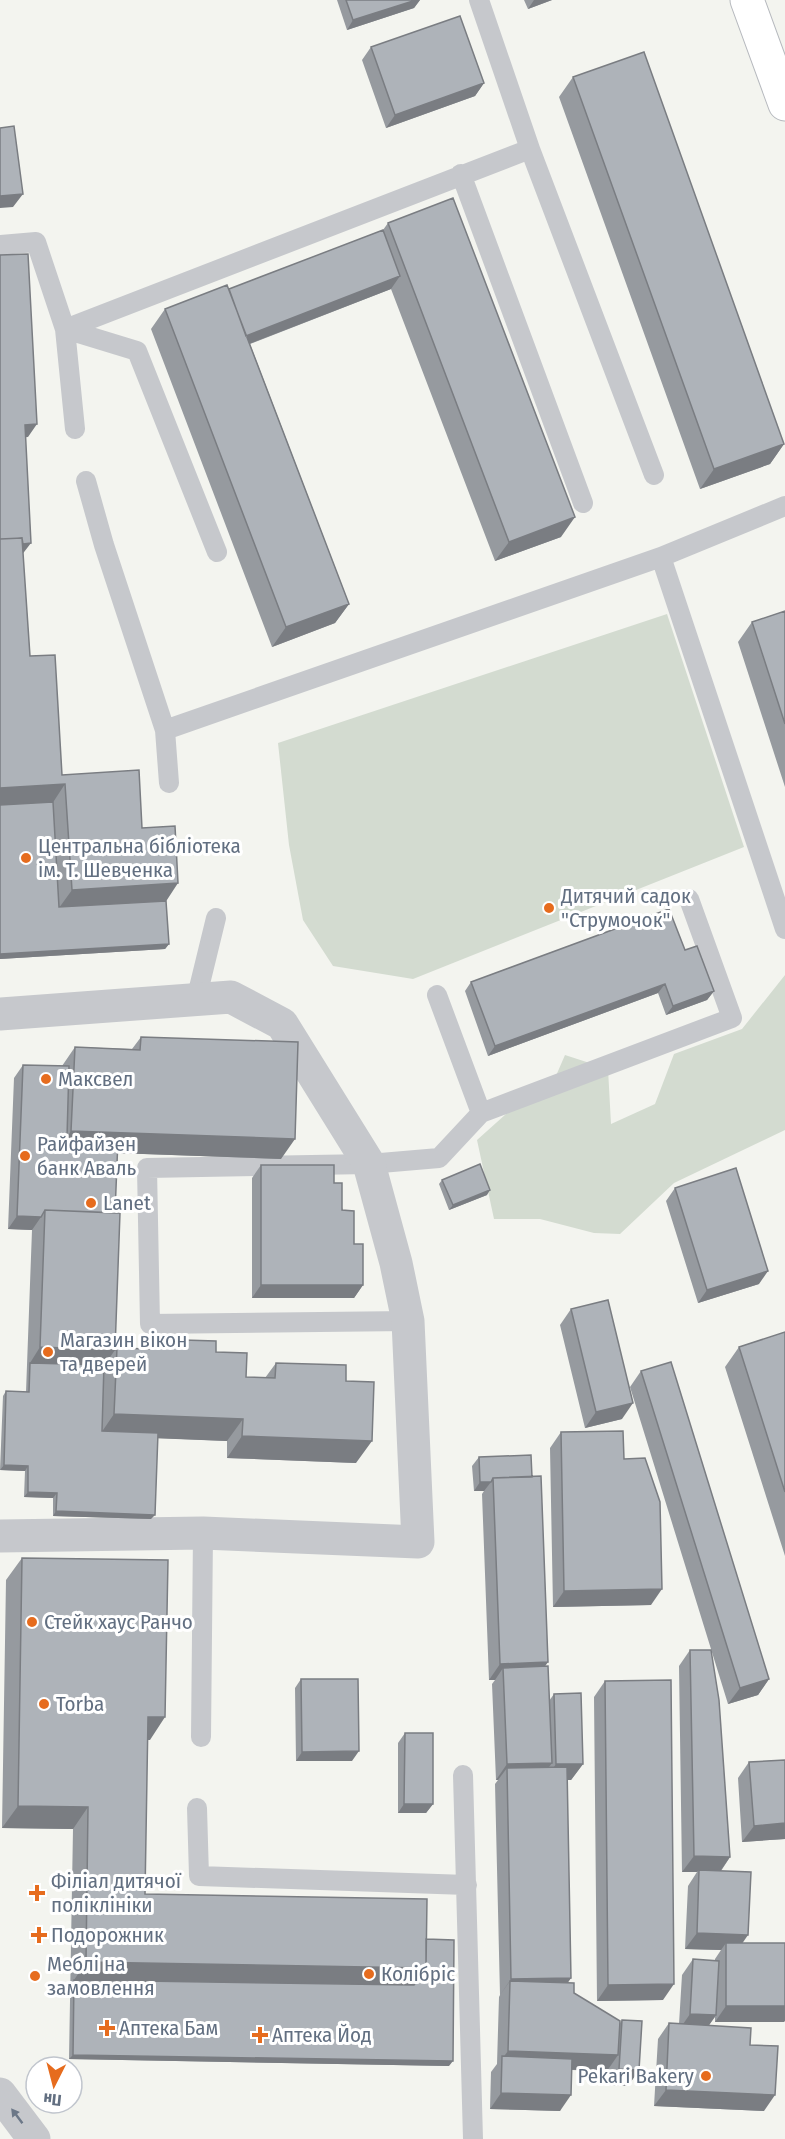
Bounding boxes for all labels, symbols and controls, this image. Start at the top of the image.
place label: Центральна бібліотека ім. Т. Шевченка [38,833,241,883]
marker: Центральна бібліотека ім. Т. Шевченка [19,851,33,865]
place label: Дитячий садок "Струмочок" [560,883,691,933]
marker: Дитячий садок "Струмочок" [542,901,556,915]
place label: Максвел [58,1066,133,1092]
marker: Максвел [39,1072,53,1086]
place label: Райфайзен банк Аваль [37,1131,136,1181]
marker: Райфайзен банк Аваль [18,1149,32,1163]
place label: Lanet [103,1190,151,1216]
marker: Lanet [84,1196,98,1210]
place label: Магазин вікон та дверей [60,1327,187,1377]
marker: Магазин вікон та дверей [41,1345,55,1359]
place label: Стейк хаус Ранчо [44,1609,193,1635]
marker: Стейк хаус Ранчо [25,1615,39,1629]
place label: Torba [56,1691,104,1717]
marker: Torba [37,1697,51,1711]
place label: Філіал дитячої поліклініки [51,1868,182,1918]
marker: Філіал дитячої поліклініки [28,1884,46,1902]
place label: Подорожник [51,1922,164,1948]
marker: Подорожник [32,1928,46,1942]
place label: Меблі на замовлення [47,1951,155,2001]
place label: Колібріс [381,1961,455,1987]
marker: Колібріс [362,1967,376,1981]
marker: Меблі на замовлення [28,1969,42,1983]
place label: Аптека Бам [119,2015,218,2041]
marker: Аптека Бам [100,2021,114,2035]
place label: Аптека Йод [272,2022,371,2048]
marker: Аптека Йод [253,2028,267,2042]
north arrow [24,2055,84,2115]
place label: Pekari Bakery [578,2063,695,2089]
marker: Pekari Bakery [699,2069,713,2083]
text: Пн [42,2089,62,2110]
one-way arrow [11,2109,23,2125]

